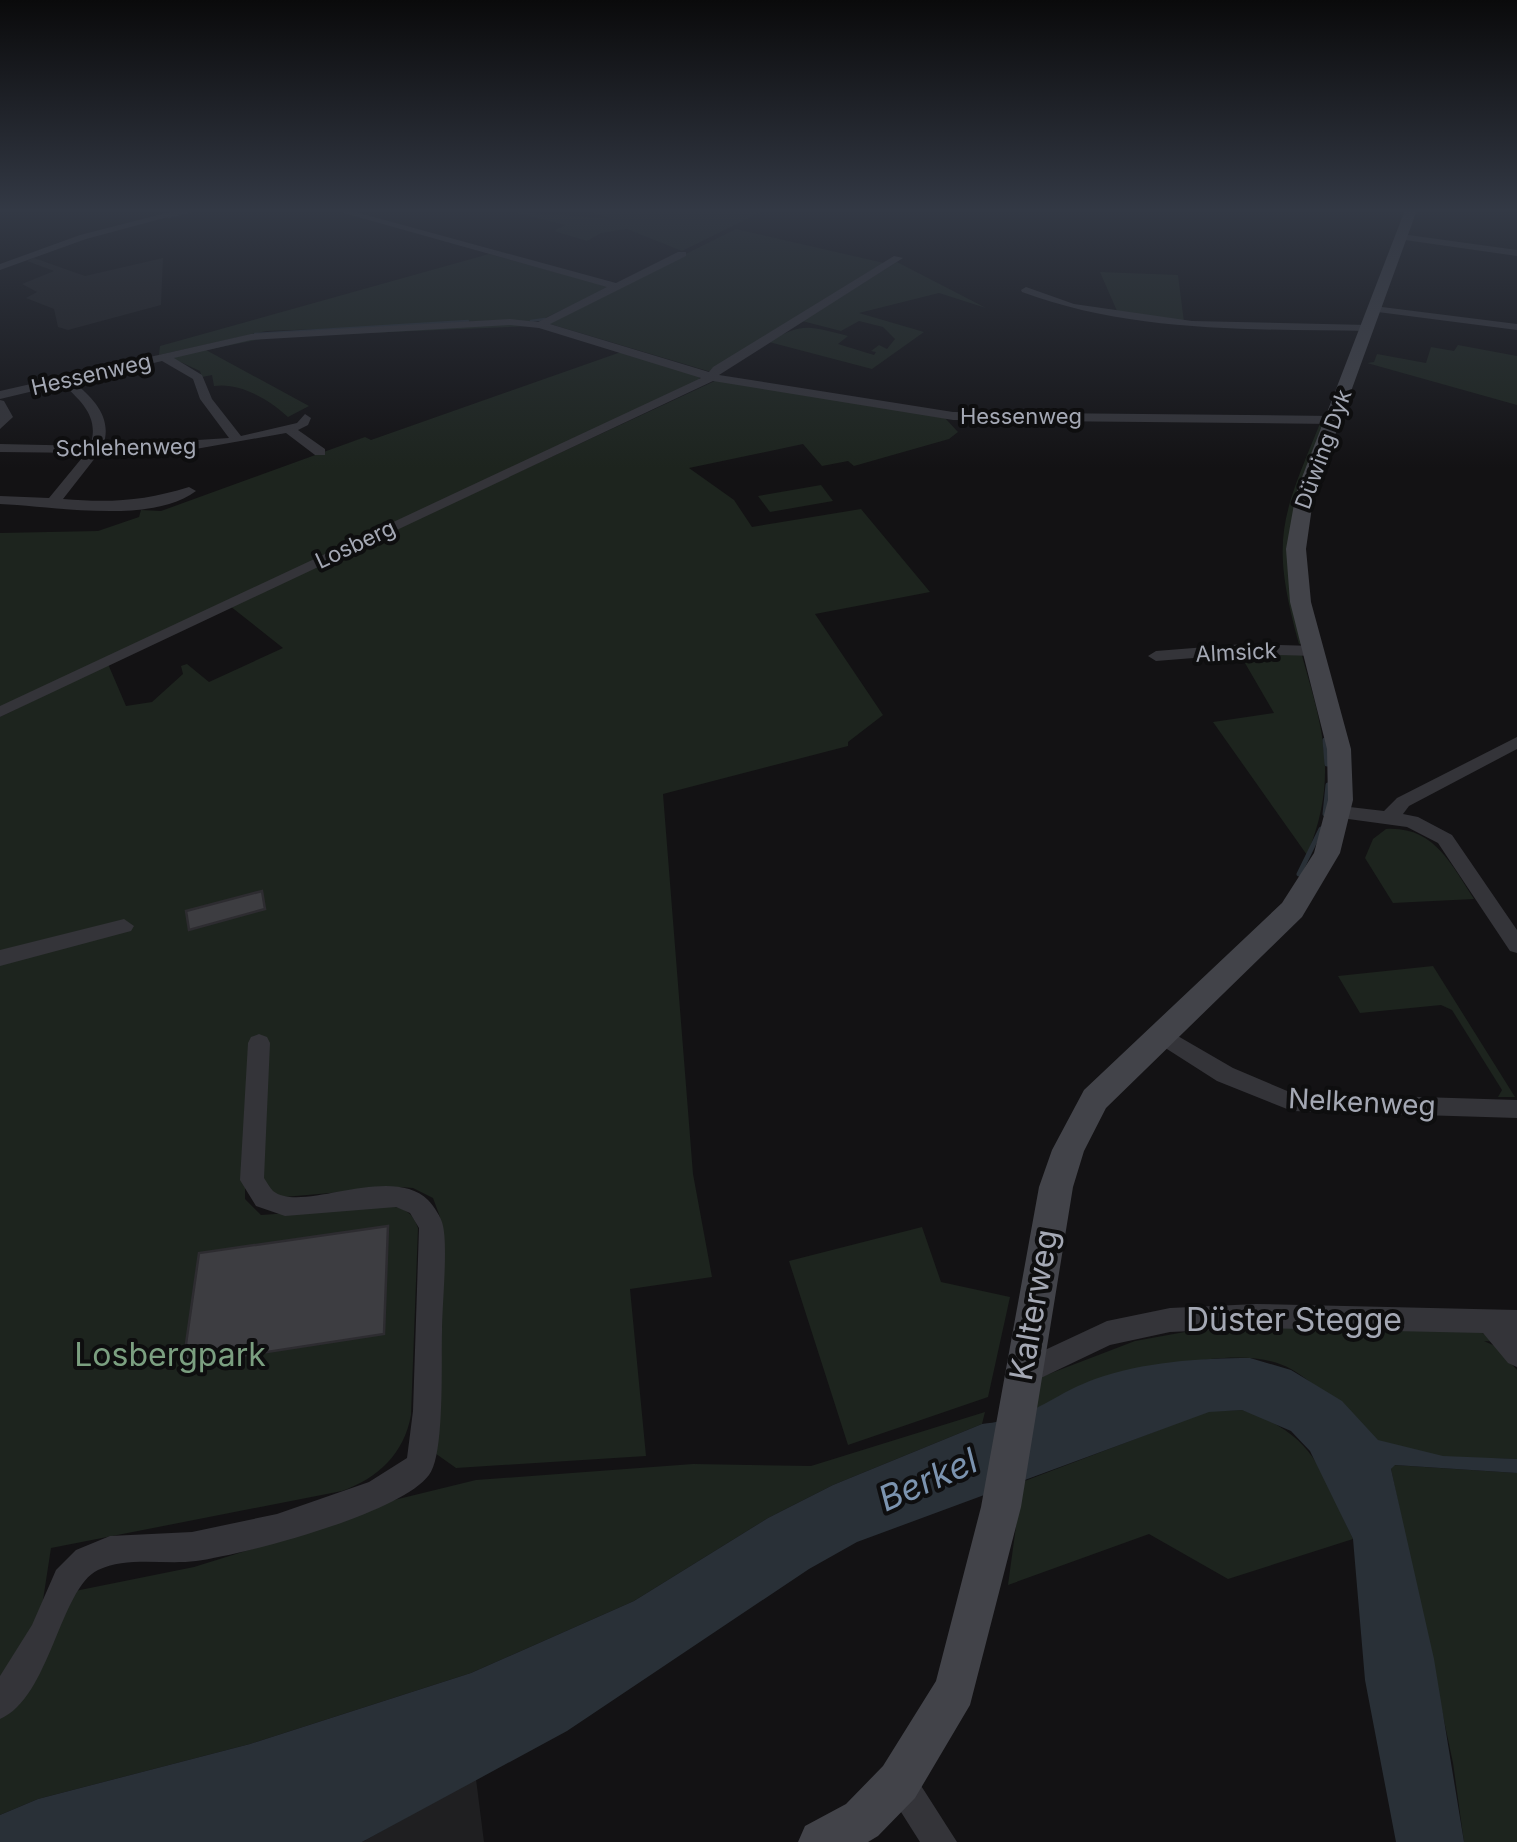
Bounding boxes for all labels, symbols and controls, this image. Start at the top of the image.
street label: Hessenweg [29,348,153,400]
street label: Düwing Dyk [1289,386,1357,512]
street label: Hessenweg [960,403,1082,429]
street label: Schlehenweg [55,433,197,461]
street label: Losberg [311,514,399,574]
street label: Almsick [1195,637,1277,667]
street label: Nelkenweg [1287,1081,1437,1123]
street label: Kalterweg [1001,1226,1066,1383]
street label: Düster Stegge [1186,1300,1402,1339]
park label: Losbergpark [74,1335,266,1374]
water label: Berkel [872,1439,984,1519]

